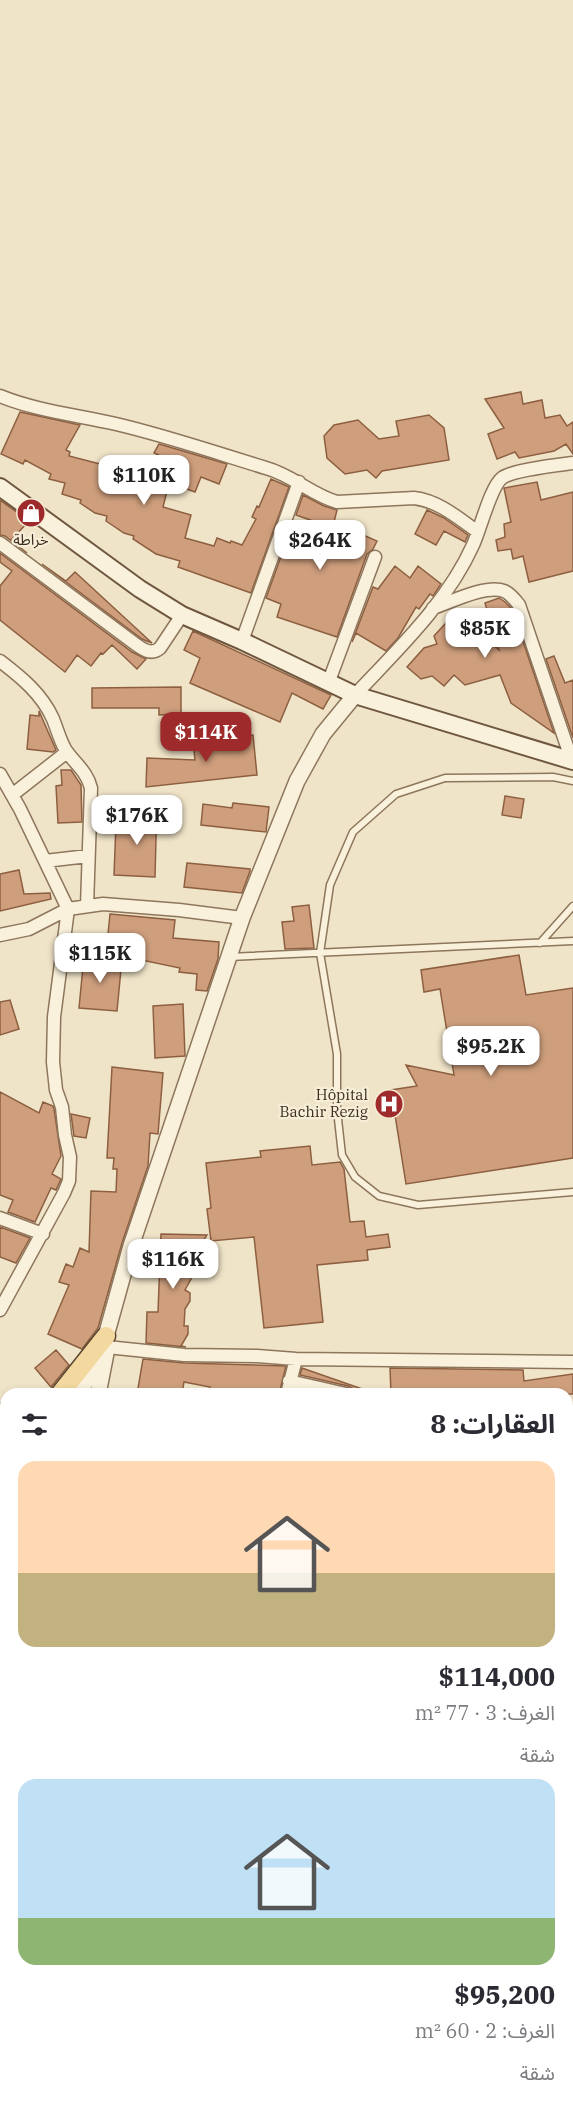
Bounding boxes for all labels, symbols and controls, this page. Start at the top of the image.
pin: $110K [102,455,186,506]
text: $110K [112,461,176,488]
shop icon: خراطة [15,497,47,529]
pin: $264K [278,520,362,571]
text: $264K [288,526,352,553]
place label: خراطة [13,530,49,549]
pin: $85K [449,608,521,659]
text: $85K [459,614,511,641]
pin: $114K [164,712,248,763]
text: $114K [174,718,238,745]
pin: $176K [95,795,179,846]
text: $176K [105,801,169,828]
pin: $115K [58,933,142,984]
text: $115K [68,939,132,966]
pin: $95.2K [442,1026,540,1077]
text: $95.2K [457,1032,525,1059]
place label: Hôpital Bachir Rezig [279,1085,368,1121]
hospital icon: Hôpital Bachir Rezig [373,1088,405,1120]
pin: $116K [131,1239,215,1290]
text: $116K [141,1245,205,1272]
text: العقارات: 8 [431,1406,555,1440]
icon: filters [18,1408,51,1441]
icon: home [233,1500,341,1608]
text: $114,000 [439,1659,555,1693]
text: الغرف: 3 · 77 m² [415,1699,555,1726]
text: شقة [520,1741,555,1768]
icon: home [233,1818,341,1926]
text: $95,200 [454,1977,555,2011]
text: الغرف: 2 · 60 m² [415,2017,555,2044]
text: شقة [520,2059,555,2086]

